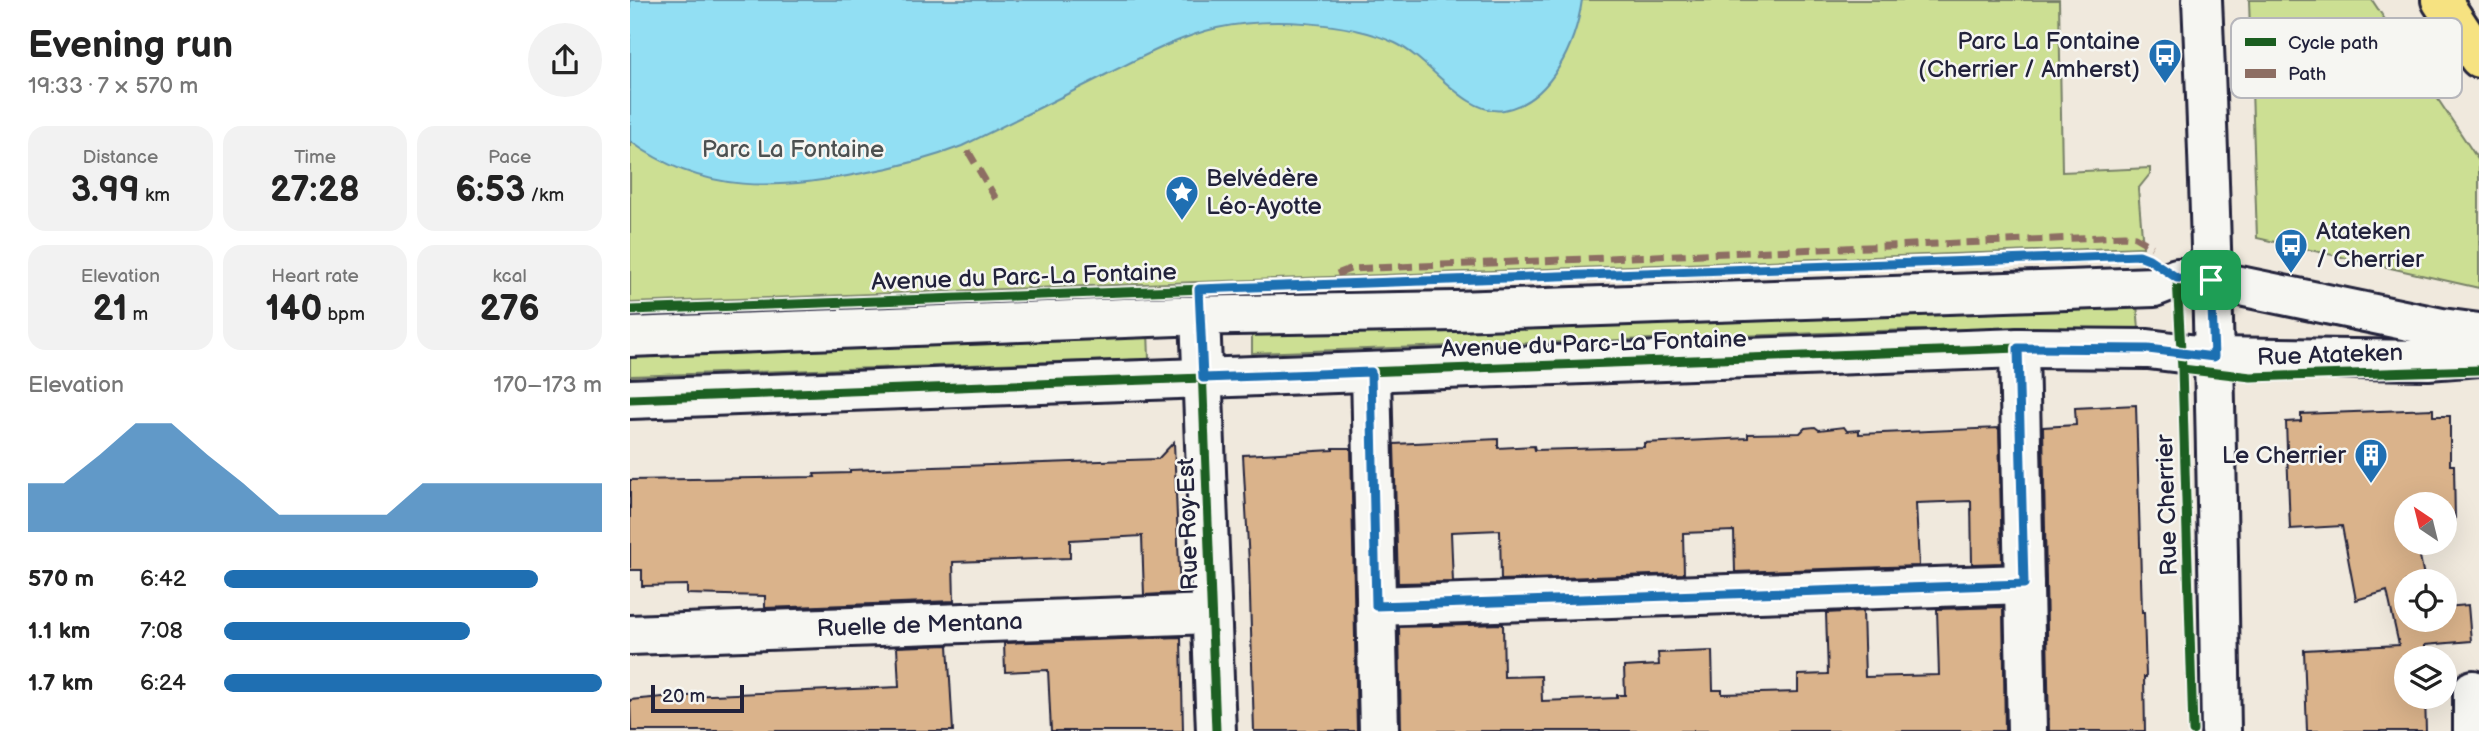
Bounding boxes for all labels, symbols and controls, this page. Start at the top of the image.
legend [2231,18,2462,98]
text: Evening run [28,23,233,68]
button: share [528,23,602,97]
place label: Parc La Fontaine (Cherrier / Amherst) [1918,27,2140,84]
text: Cycle path [2288,32,2378,55]
bus stop icon: Parc La Fontaine (Cherrier / Amherst) [2146,36,2184,85]
text: Path [2288,63,2326,86]
text: 19:33 · 7 × 570 m [28,72,198,100]
park label: Parc La Fontaine [702,135,884,164]
text: Distance [82,146,158,169]
text: Time [294,146,336,169]
text: Pace [488,146,531,169]
place label: Belvédère Léo-Ayotte [1206,164,1322,221]
text: 3.99 [71,169,140,212]
text: 27:28 [270,169,360,212]
text: 6:53 [455,169,525,212]
place icon: Belvédère Léo-Ayotte [1163,173,1201,222]
text: km [140,184,170,207]
text: /km [525,184,564,207]
place label: Atateken / Cherrier [2316,217,2424,274]
bus stop icon: Atateken / Cherrier [2272,226,2310,275]
pin [2181,250,2241,310]
street label: Avenue du Parc-La Fontaine [871,257,1177,297]
icon: arrive [2192,261,2230,299]
text: Elevation [81,265,160,288]
text: Heart rate [271,265,359,288]
text: kcal [493,265,527,288]
text: 21 [92,288,127,331]
text: 140 [265,288,322,331]
text: 276 [480,288,540,331]
text: m [127,303,148,326]
text: bpm [322,303,365,326]
street label: Avenue du Parc-La Fontaine [1441,324,1747,364]
street label: Rue Atateken [2257,338,2403,372]
text: Elevation [28,371,124,399]
text: 170–173 m [494,371,602,399]
street label: Rue Cherrier [2150,433,2184,576]
building icon: Le Cherrier [2352,436,2390,485]
place label: Le Cherrier [2222,441,2346,470]
street label: Rue Roy Est [1171,457,1205,591]
north arrow [2394,492,2457,555]
map controls [2394,492,2457,709]
text: 570 m [28,565,94,593]
text: 6:42 [140,565,186,593]
button: locate [2394,569,2457,632]
street label: Ruelle de Mentana [816,606,1023,643]
text: 1.1 km [28,617,90,645]
text: 7:08 [140,617,183,645]
button: layers [2394,646,2457,709]
text: 1.7 km [28,669,93,697]
text: 6:24 [140,669,186,697]
scale bar [651,682,744,714]
text: 20 m [662,685,705,708]

